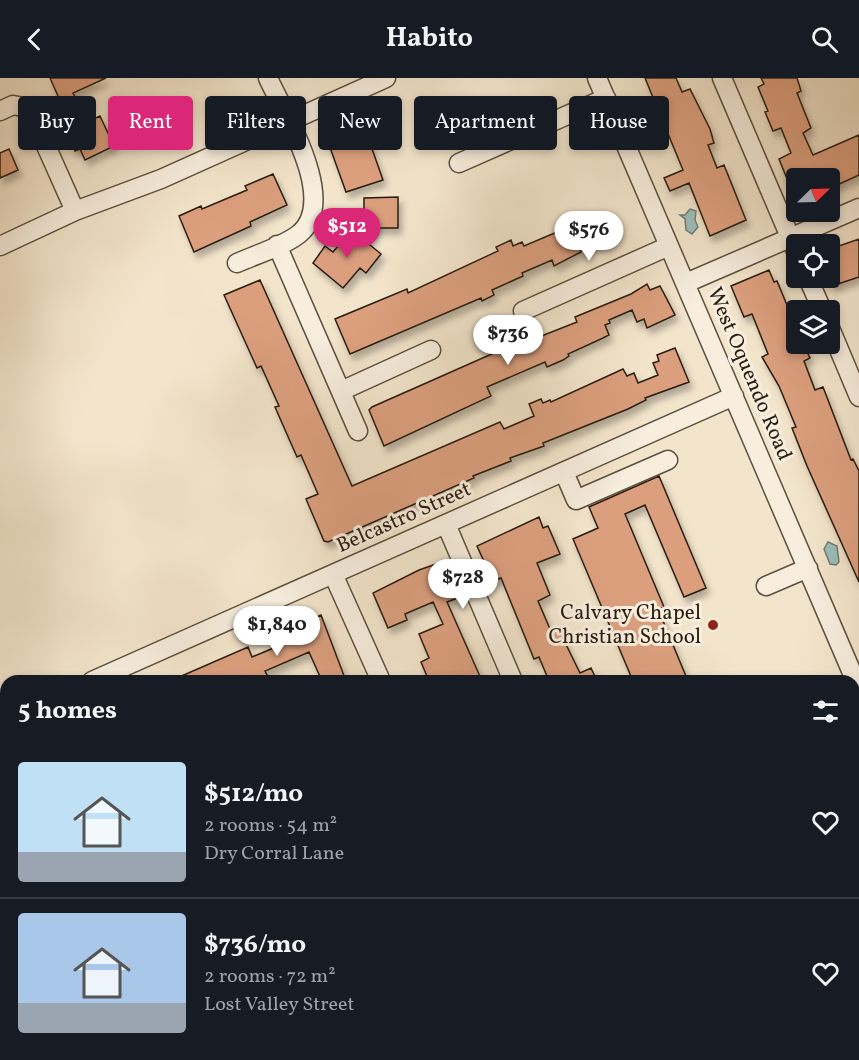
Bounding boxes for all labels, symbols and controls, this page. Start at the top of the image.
text: Habito [386,20,473,58]
icon: back [18,23,51,56]
icon: search [808,23,841,56]
chip: Buy [18,96,96,150]
chip: Rent [108,96,193,150]
chip: Filters [205,96,306,150]
chip: New [318,96,402,150]
chip: Apartment [414,96,557,150]
chip: House [569,96,669,150]
north arrow [786,168,840,222]
map controls [786,168,840,354]
pin: $512 [311,208,383,259]
pin: $576 [553,211,625,262]
text: $512 [327,213,367,241]
text: $576 [568,216,610,244]
button: locate [786,234,840,288]
street label: West Oquendo Road [699,283,799,465]
button: layers [786,300,840,354]
pin: $736 [472,315,544,366]
text: $736 [487,320,529,348]
street label: Belcastro Street [332,475,476,561]
pin: $728 [427,559,499,610]
text: $728 [442,564,484,592]
place label: Calvary Chapel Christian School [548,599,701,652]
pin: $1,840 [228,606,326,657]
text: $1,840 [247,611,307,639]
marker: Calvary Chapel Christian School [706,618,720,632]
text: 5 homes [18,693,117,729]
icon: filters [809,695,842,728]
text: $512/mo [204,776,303,812]
icon: home [66,786,138,858]
icon: heart [809,806,842,839]
text: 2 rooms · 54 m² [204,812,337,840]
text: Dry Corral Lane [204,840,344,868]
text: $736/mo [204,927,306,963]
icon: home [66,937,138,1009]
icon: heart [809,957,842,990]
text: 2 rooms · 72 m² [204,963,336,991]
text: Lost Valley Street [204,991,355,1019]

